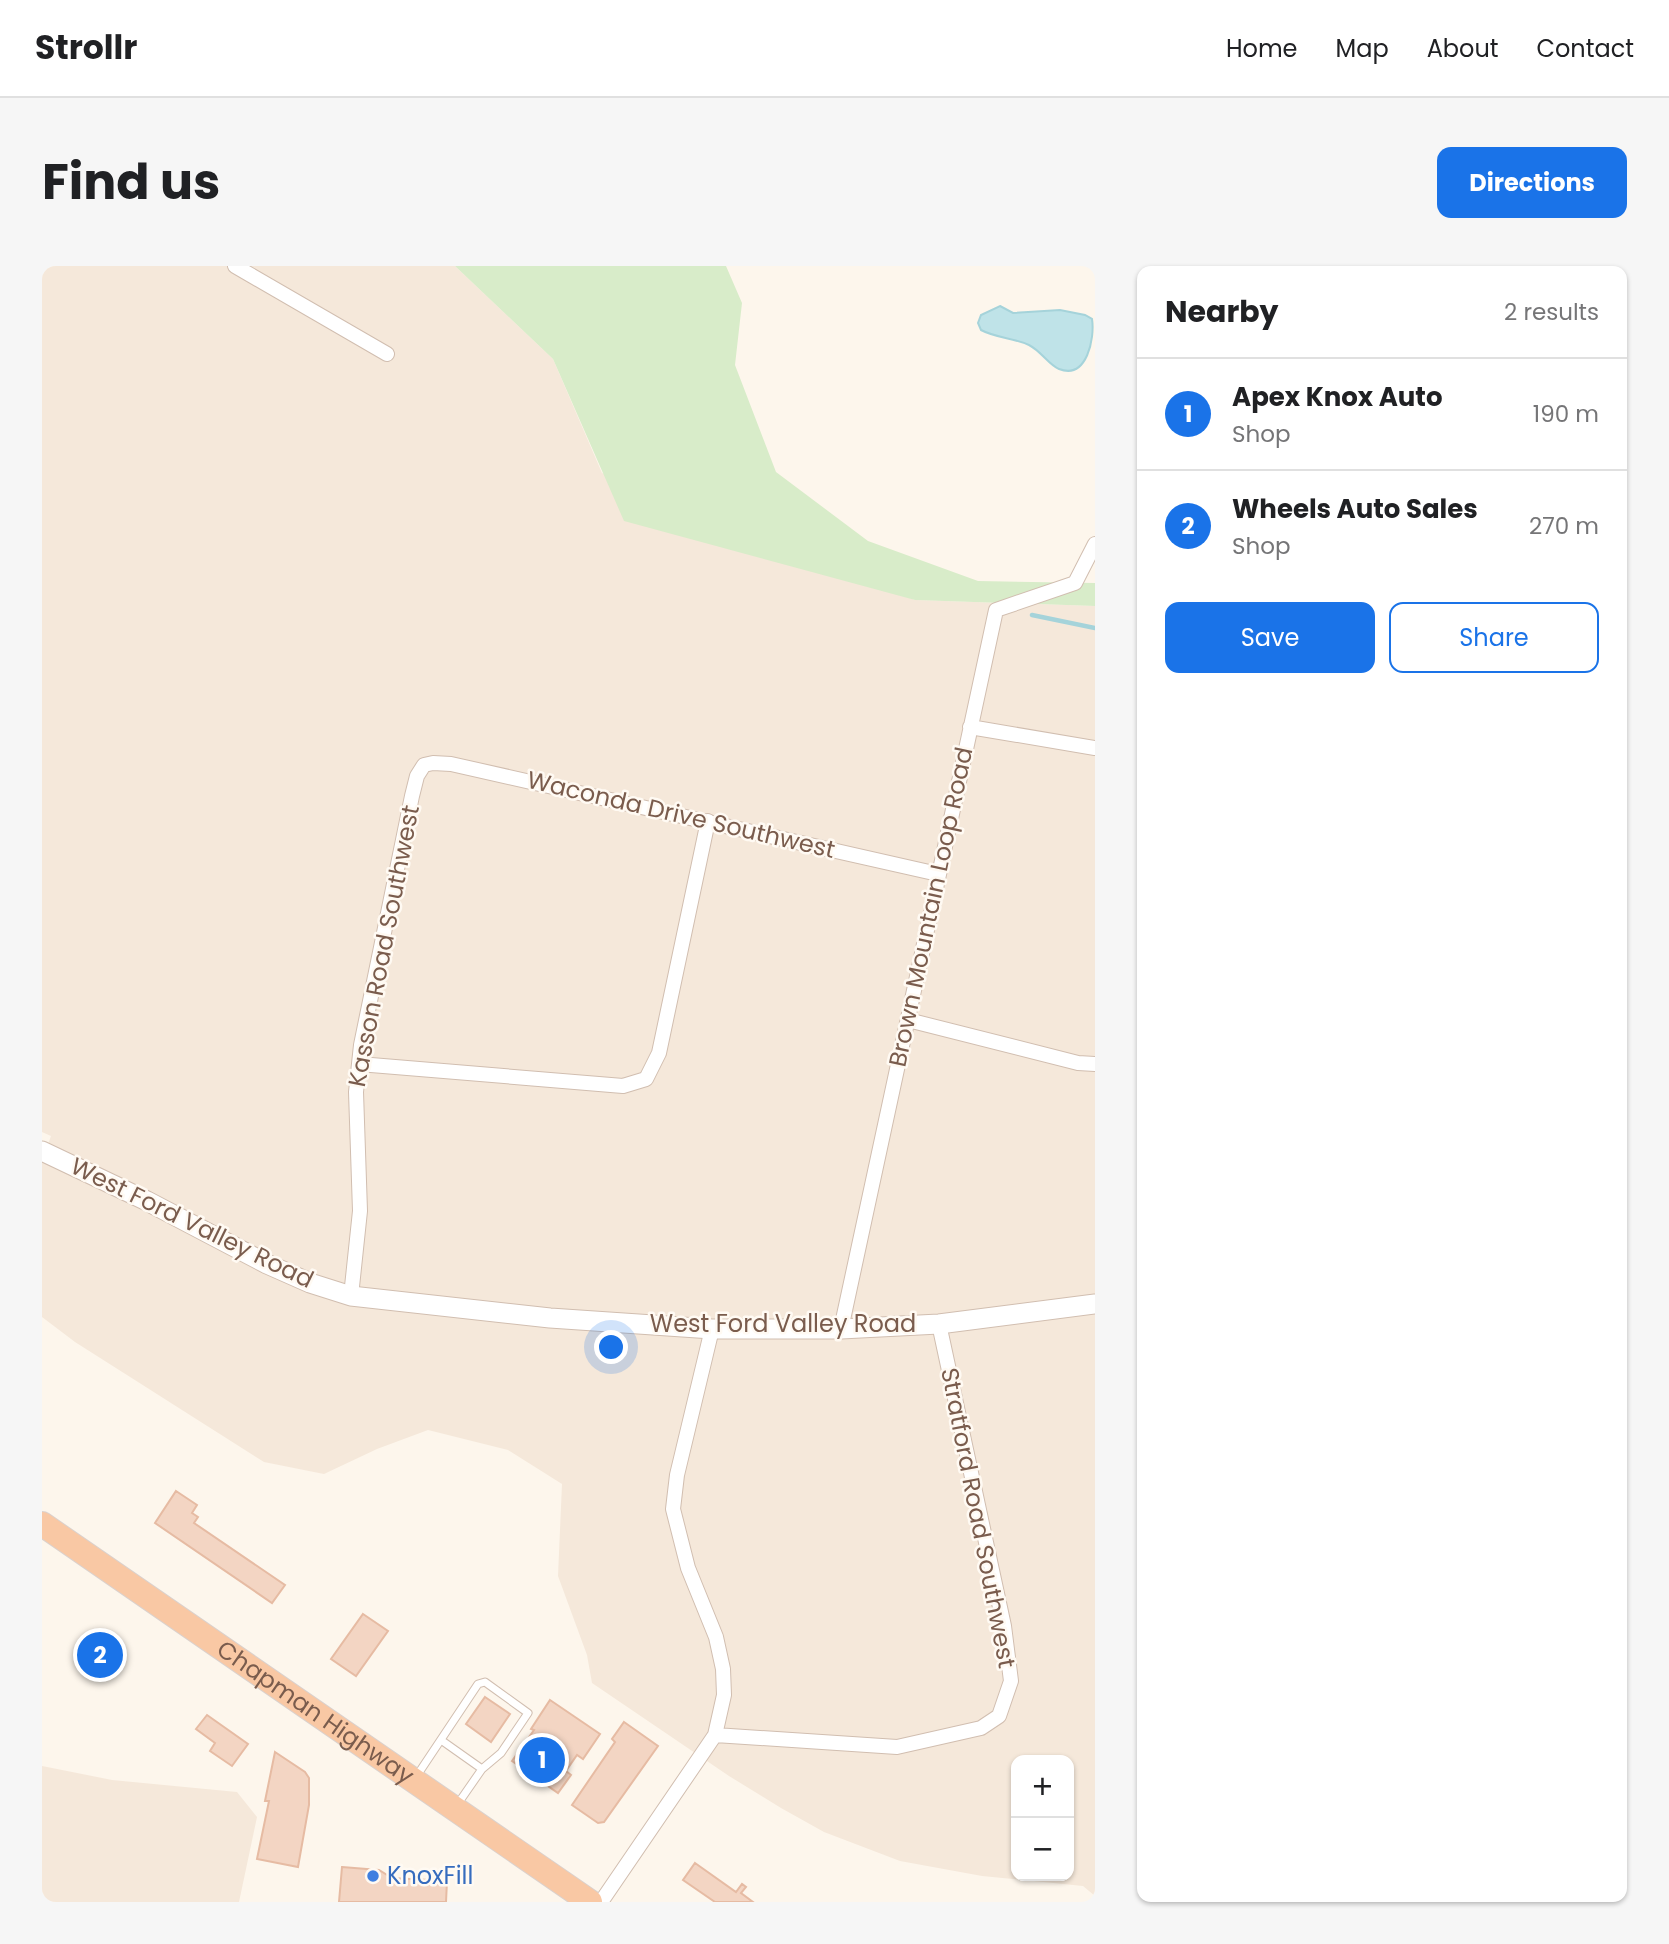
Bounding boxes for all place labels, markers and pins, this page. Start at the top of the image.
pin: 2 [77,1629,123,1681]
pin: 1 [519,1734,565,1786]
place label: KnoxFill [387,1859,473,1892]
marker: KnoxFill [365,1868,381,1884]

